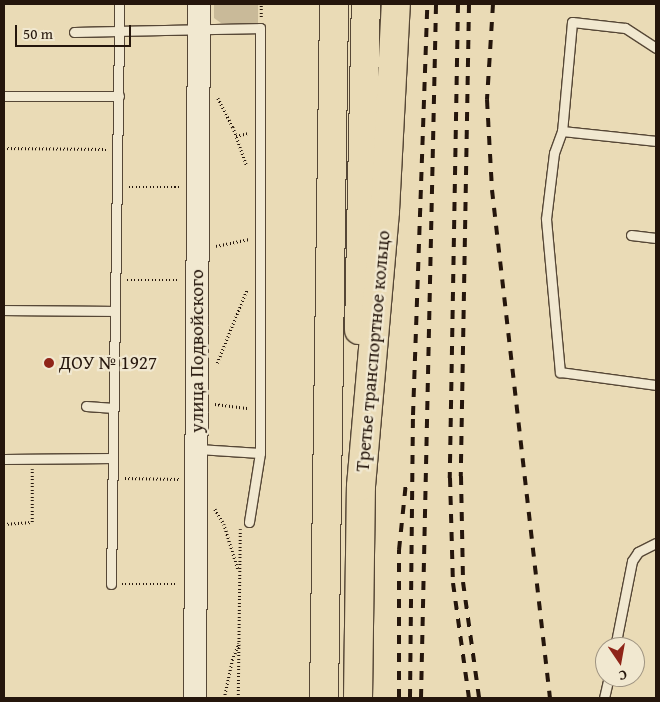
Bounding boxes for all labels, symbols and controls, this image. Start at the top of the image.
scale bar [18,15,134,47]
text: 50 m [23,23,53,44]
street label: Третье транспортное кольцо [351,229,395,473]
street label: улица Подвойского [186,269,208,433]
place label: ДОУ № 1927 [59,352,157,374]
marker: ДОУ № 1927 [43,357,55,369]
north arrow [595,637,645,687]
text: С [617,665,629,686]

